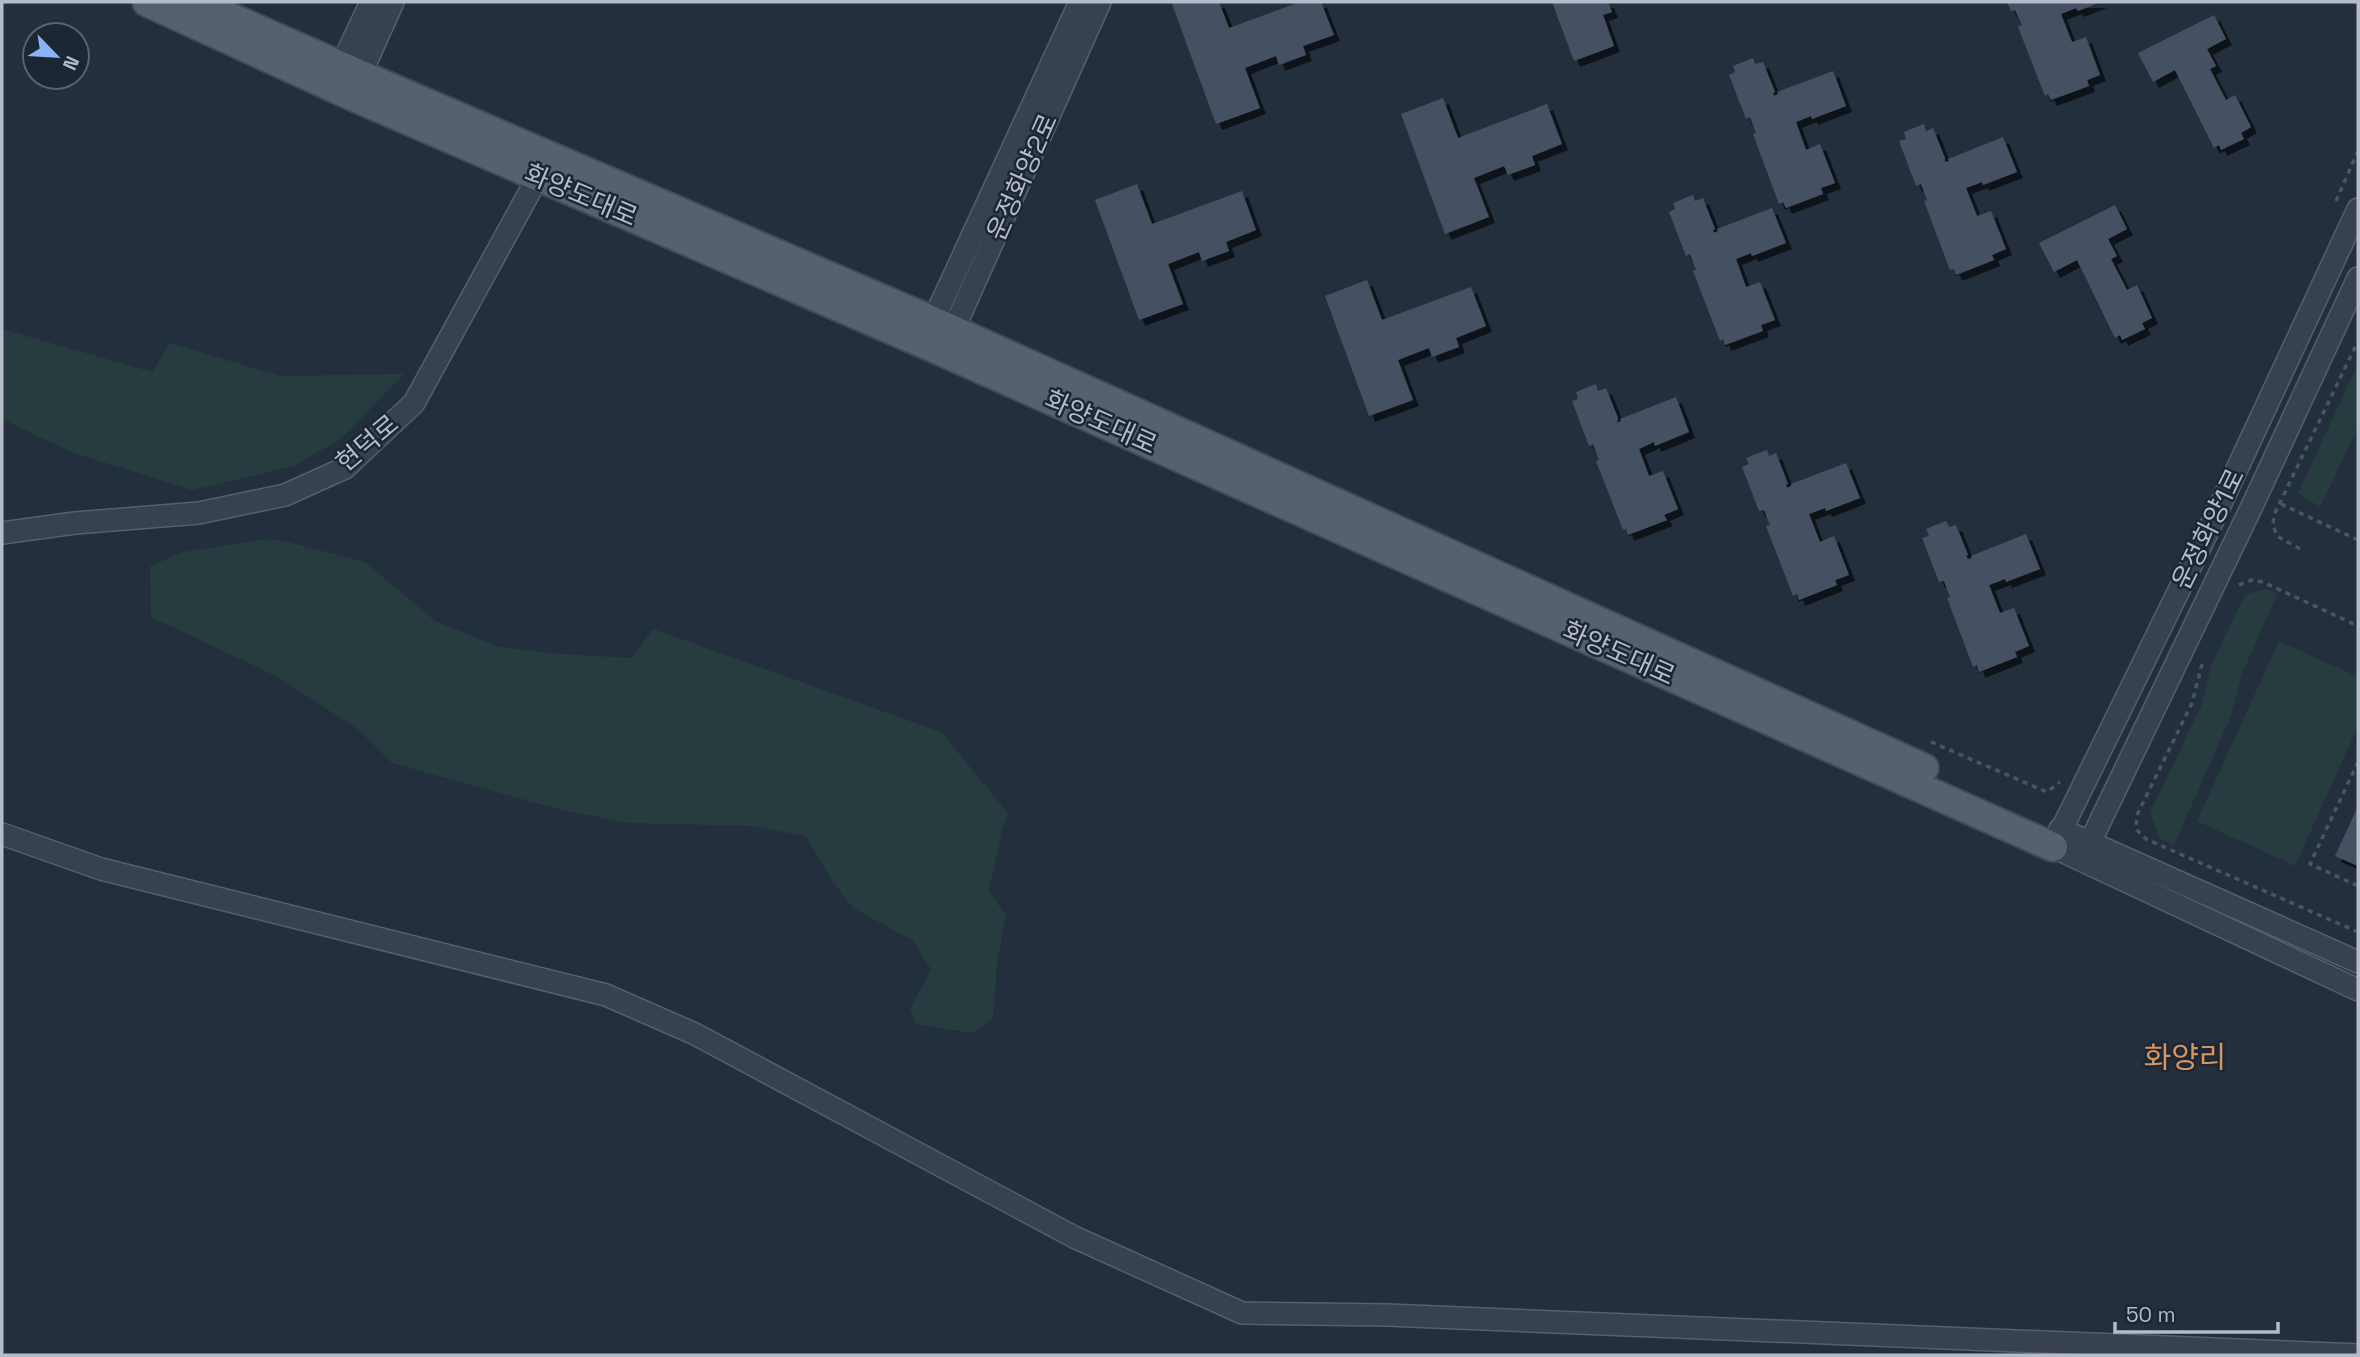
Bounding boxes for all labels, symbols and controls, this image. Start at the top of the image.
north arrow [21,21,91,91]
text: N [57,52,85,74]
street label: 운정화양2로 [979,108,1065,246]
street label: 화양도대로 [519,156,643,234]
street label: 화양도대로 [1039,382,1163,462]
street label: 현덕로 [329,407,405,479]
street label: 운정화양1로 [2164,463,2252,595]
street label: 화양도대로 [1557,613,1681,693]
district label: 화양리 [2144,1038,2226,1077]
scale bar [2115,1290,2278,1334]
text: 50 m [2126,1301,2176,1328]

